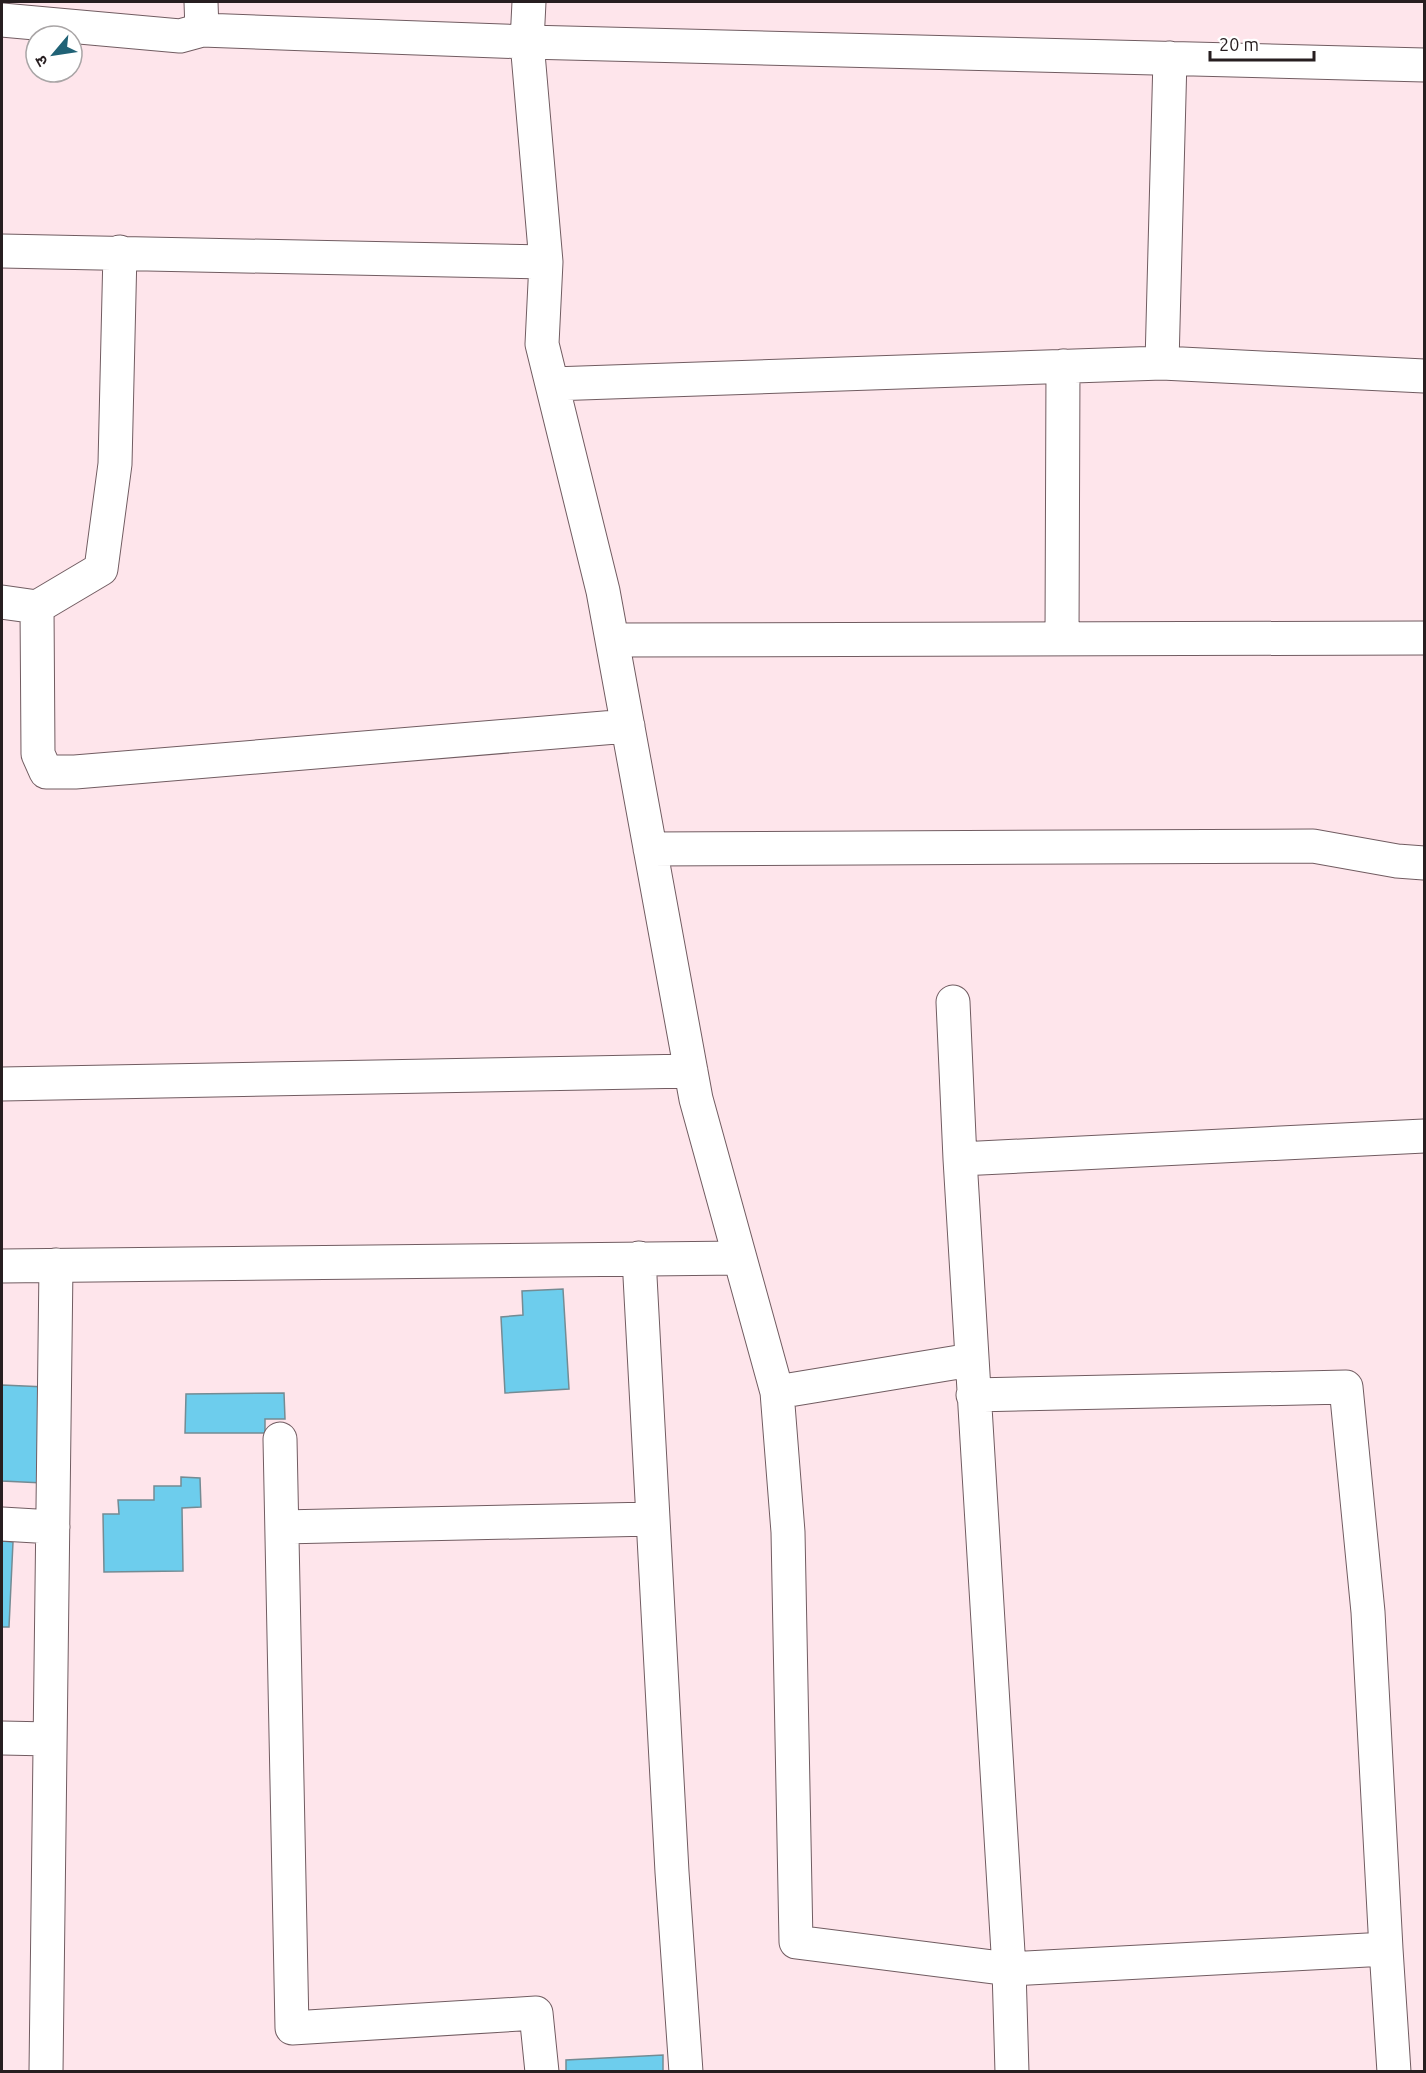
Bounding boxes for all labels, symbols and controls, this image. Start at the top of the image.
north arrow [24,24,84,84]
scale bar [1210,24,1314,62]
text: 20 m [1219,34,1259,54]
text: उ [30,52,51,70]

